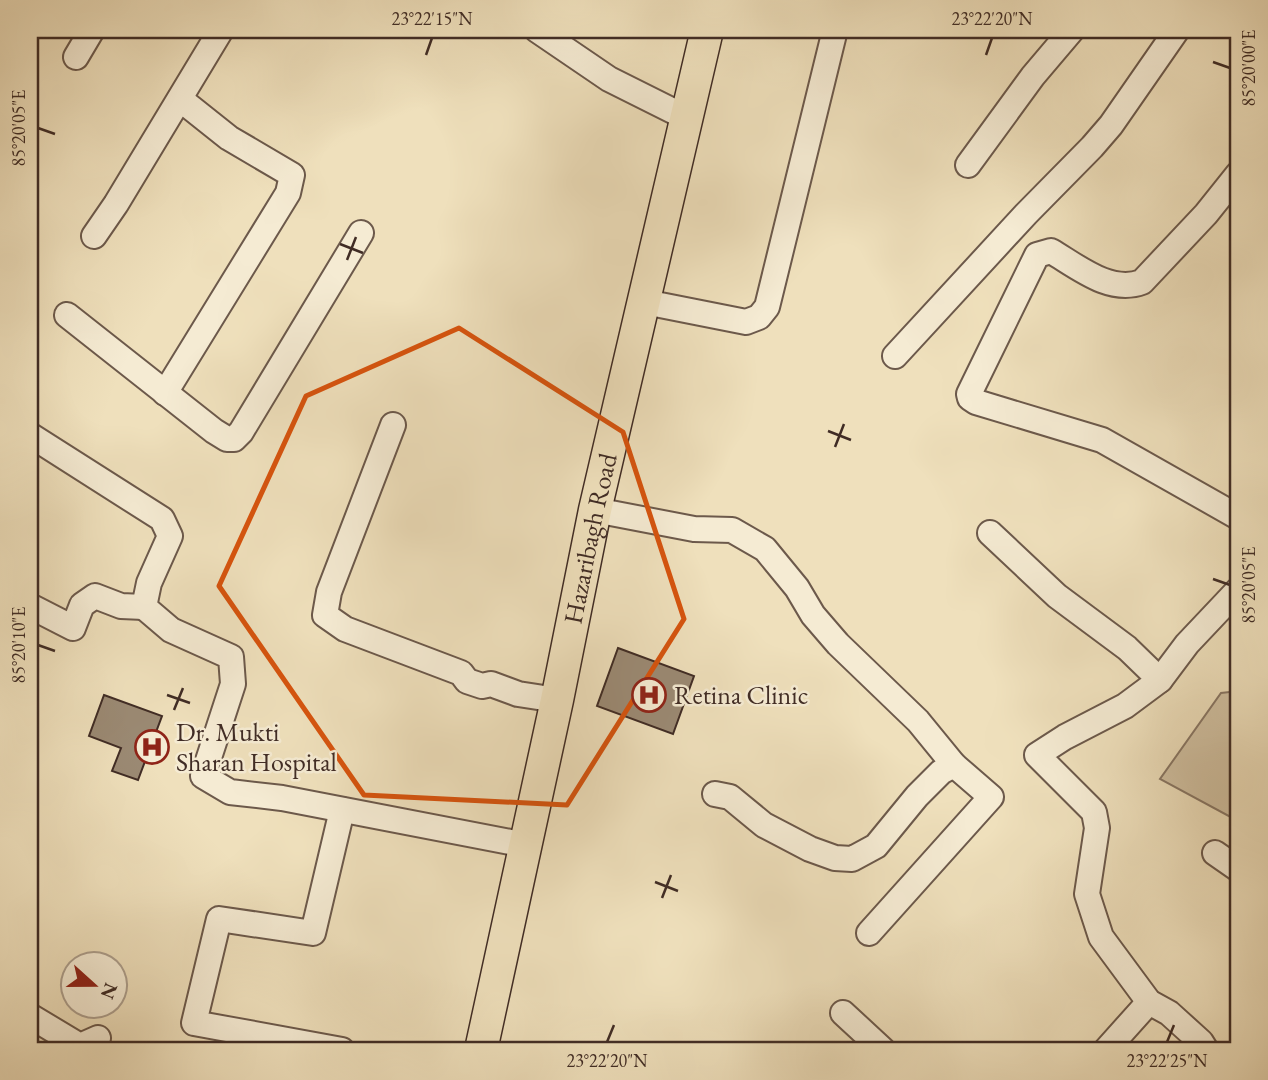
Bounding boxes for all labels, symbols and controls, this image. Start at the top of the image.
text: 23°22'15"N [392,7,473,30]
text: 23°22'20"N [952,7,1033,30]
text: 85°20'00"E [1237,30,1260,106]
text: 85°20'05"E [7,90,30,166]
street label: Hazaribagh Road [556,449,625,627]
text: 85°20'05"E [1237,547,1260,623]
text: 85°20'10"E [7,607,30,683]
hospital icon: Retina Clinic [630,676,668,714]
place label: Retina Clinic [674,678,808,712]
place label: Dr. Mukti Sharan Hospital [176,715,337,779]
hospital icon: Dr. Mukti Sharan Hospital [133,728,171,766]
north arrow [60,950,130,1020]
text: N [95,979,124,1003]
text: 23°22'20"N [567,1049,648,1072]
text: 23°22'25"N [1127,1049,1208,1072]

